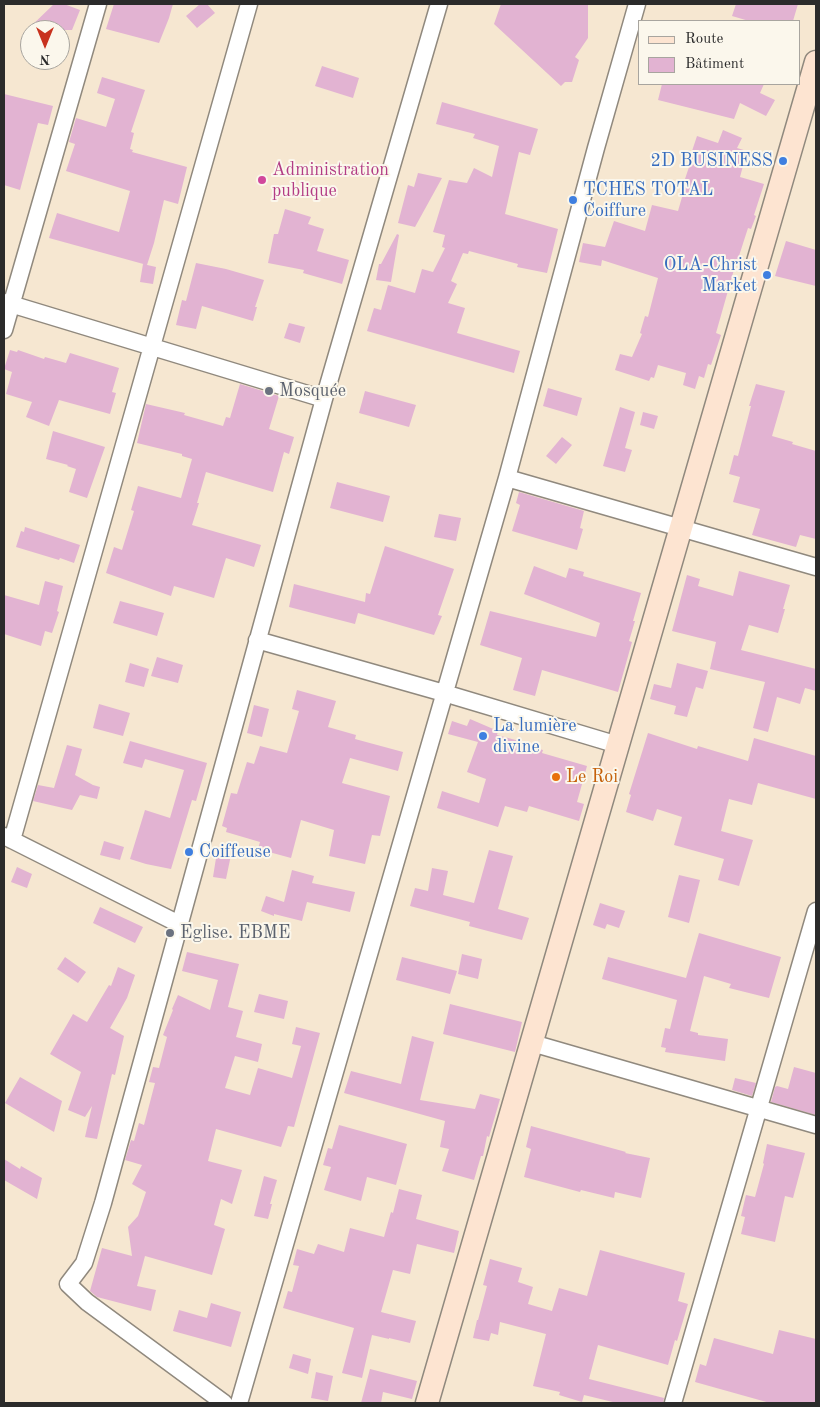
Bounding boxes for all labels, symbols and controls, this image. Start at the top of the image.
north arrow [20,20,70,70]
legend [638,20,800,85]
text: Route [685,32,723,47]
text: N [40,52,50,66]
text: Bâtiment [685,57,744,72]
place label: 2D BUSINESS [651,150,773,172]
marker: 2D BUSINESS [777,155,789,167]
place label: Administration publique [272,159,389,202]
marker: Administration publique [256,174,268,186]
place label: TCHES TOTAL Coiffure [583,179,713,222]
marker: TCHES TOTAL Coiffure [567,194,579,206]
place label: OLA-Christ Market [664,254,757,296]
marker: OLA-Christ Market [761,269,773,281]
place label: Mosquée [279,380,346,402]
marker: Mosquée [263,385,275,397]
place label: La lumière divine [493,715,577,758]
marker: La lumière divine [477,730,489,742]
place label: Le Roi [566,766,618,788]
marker: Le Roi [550,771,562,783]
place label: Coiffeuse [199,841,271,863]
marker: Coiffeuse [183,846,195,858]
place label: Eglise. EBME [180,922,290,944]
marker: Eglise. EBME [164,927,176,939]

